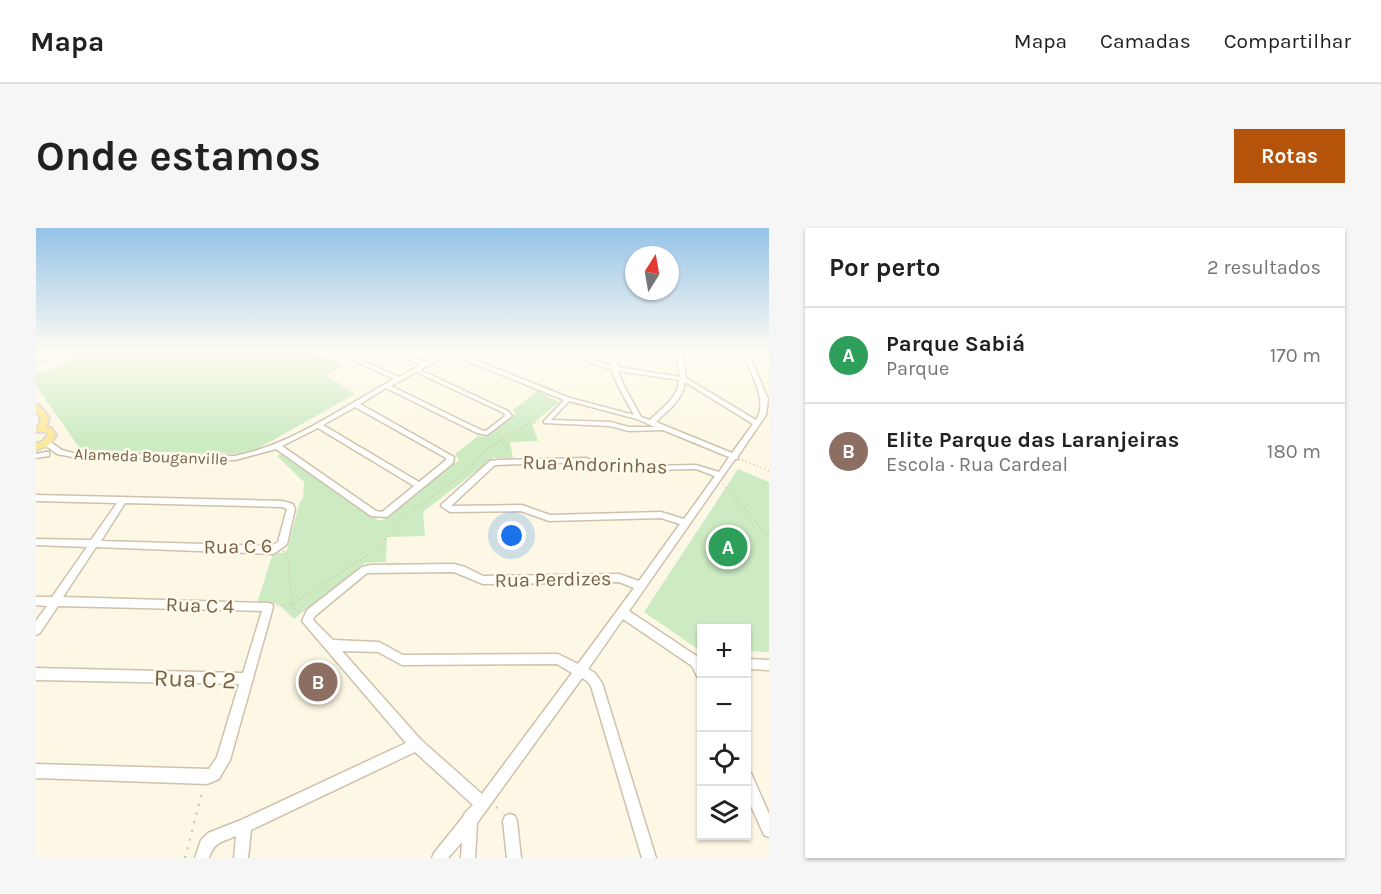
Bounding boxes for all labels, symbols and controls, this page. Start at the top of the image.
text: Mapa [30,25,104,58]
text: Mapa [1014,29,1067,53]
text: Camadas [1100,29,1191,53]
text: Compartilhar [1224,29,1351,53]
button: Rotas [1234,129,1345,183]
text: Onde estamos [36,131,321,181]
north arrow [625,246,679,300]
text: Por perto [829,252,940,283]
text: 2 resultados [1207,256,1321,279]
text: Parque Sabiá [886,331,1025,357]
text: A [842,344,855,367]
text: 170 m [1270,344,1321,367]
text: Parque [886,357,949,380]
text: Elite Parque das Laranjeiras [886,427,1179,453]
text: B [842,440,855,463]
text: 180 m [1267,440,1321,463]
street label: Alameda Bouganville [74,444,228,469]
street label: Rua Andorinhas [522,450,668,479]
text: Escola · Rua Cardeal [886,453,1068,476]
your location [497,521,526,550]
pin: A [708,524,748,570]
street label: Rua C 6 [204,534,273,559]
street label: Rua Perdizes [494,567,612,592]
street label: Rua C 4 [165,593,235,618]
map controls [697,624,751,840]
button: + [697,624,751,678]
pin: B [298,660,338,704]
street label: Rua C 2 [153,664,237,694]
button: − [697,678,751,732]
button: locate [697,732,751,786]
button: layers [697,786,751,840]

